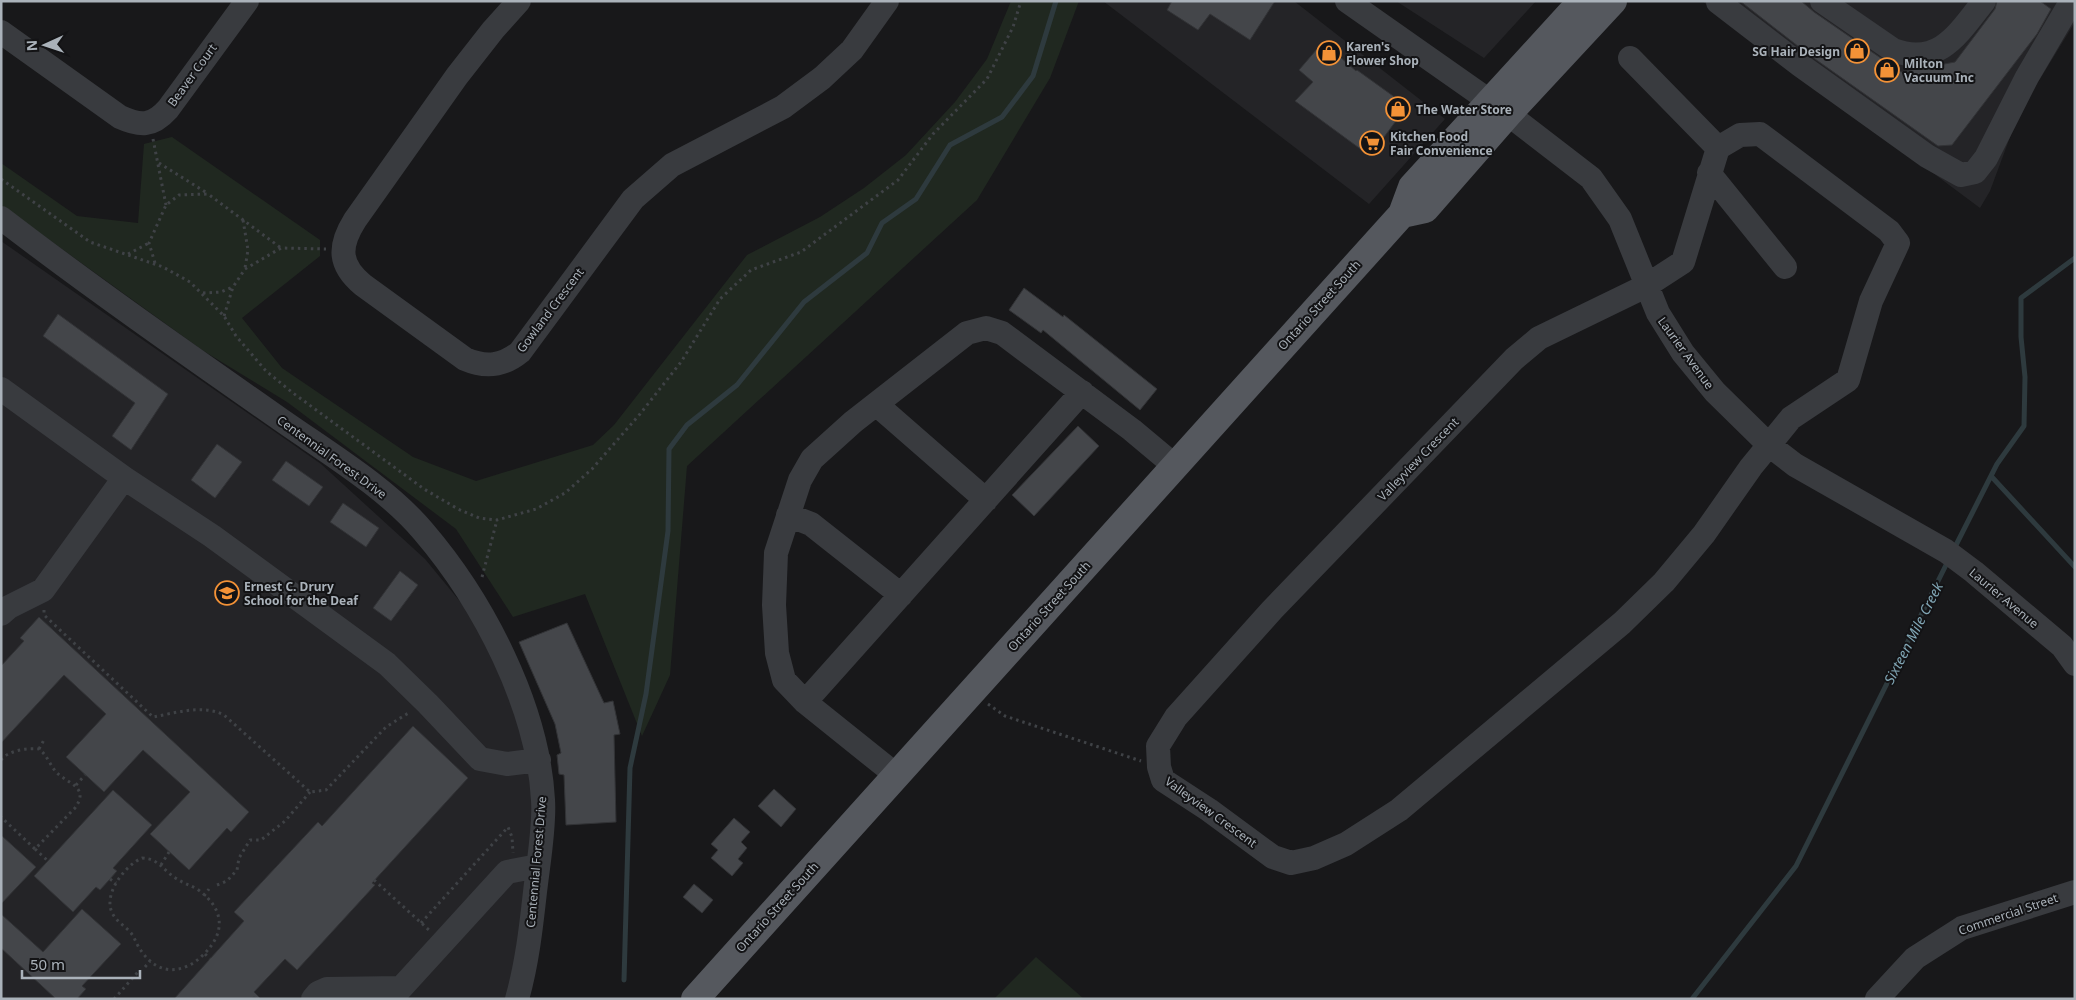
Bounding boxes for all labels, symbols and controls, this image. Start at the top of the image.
north arrow [20,20,70,70]
place label: Karen's Flower Shop [1346,38,1419,69]
shop icon: SG Hair Design [1844,38,1870,64]
text: N [22,40,41,52]
street label: Beaver Court [163,40,221,110]
shop icon: Karen's Flower Shop [1316,40,1342,66]
place label: SG Hair Design [1752,43,1840,60]
place label: Milton Vacuum Inc [1904,55,1974,86]
shop icon: Milton Vacuum Inc [1874,57,1900,83]
shop icon: The Water Store [1385,96,1411,122]
place label: The Water Store [1416,101,1512,118]
place label: Kitchen Food Fair Convenience [1390,128,1493,159]
supermarket icon: Kitchen Food Fair Convenience [1359,130,1385,156]
street label: Ontario Street South [1274,256,1364,354]
street label: Gowland Crescent [513,264,588,356]
street label: Laurier Avenue [1654,313,1718,393]
street label: Centennial Forest Drive [274,411,390,503]
street label: Valleyview Crescent [1374,413,1463,504]
street label: Ontario Street South [1004,557,1094,655]
street label: Laurier Avenue [1966,564,2042,632]
place label: Ernest C. Drury School for the Deaf [244,578,359,609]
water label: Sixteen Mile Creek [1879,578,1947,687]
school or university icon: Ernest C. Drury School for the Deaf [214,580,240,606]
street label: Valleyview Crescent [1162,773,1261,852]
street label: Centennial Forest Drive [522,795,550,928]
street label: Ontario Street South [732,858,822,956]
street label: Commercial Street [1956,889,2061,939]
scale bar [22,948,140,980]
text: 50 m [30,954,65,974]

